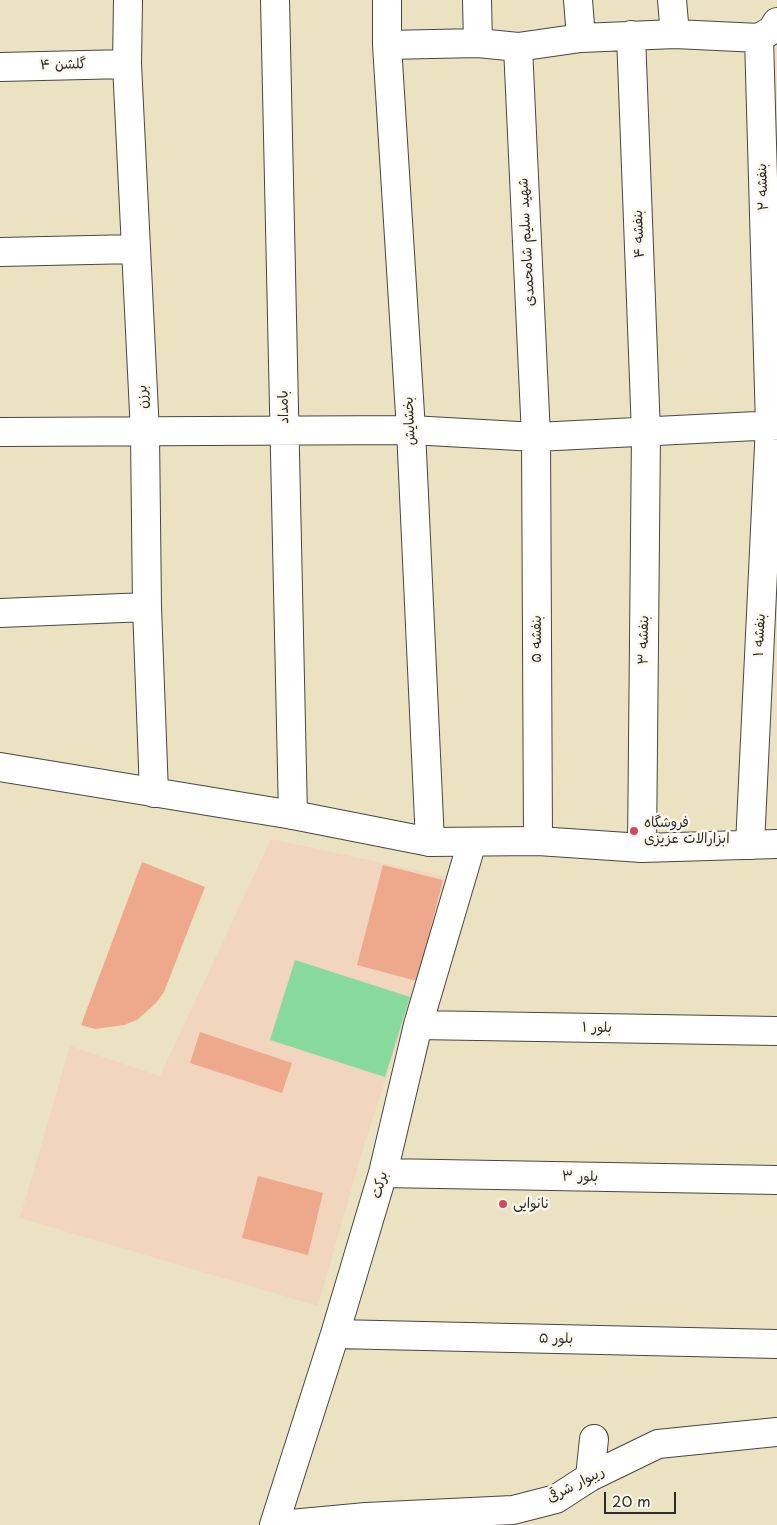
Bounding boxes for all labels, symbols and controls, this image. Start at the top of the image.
street label: گلشن ۴ [40,56,86,74]
street label: بنفشه ۲ [754,163,772,211]
street label: شهید سلیم شامحمدی [515,177,539,307]
street label: بنفشه ۴ [630,210,648,258]
street label: برزن [134,384,152,410]
street label: بامداد [275,390,293,424]
street label: بخشایش [400,396,420,446]
street label: بنفشه ۱ [750,613,770,657]
street label: بنفشه ۵ [529,615,545,663]
street label: بنفشه ۳ [635,615,653,665]
place label: فروشگاه ابزارالات عزیزی [644,815,730,848]
marker: فروشگاه ابزارالات عزیزی [628,825,640,837]
street label: بلور ۱ [582,1019,612,1037]
street label: بلور ۳ [562,1168,598,1186]
street label: برکت [368,1170,392,1200]
place label: نانوایی [513,1196,549,1212]
marker: نانوایی [497,1198,509,1210]
street label: بلور ۵ [539,1330,573,1348]
street label: ریبوار شرقی [544,1463,608,1507]
scale bar [607,1482,680,1514]
text: 20 m [612,1489,651,1512]

